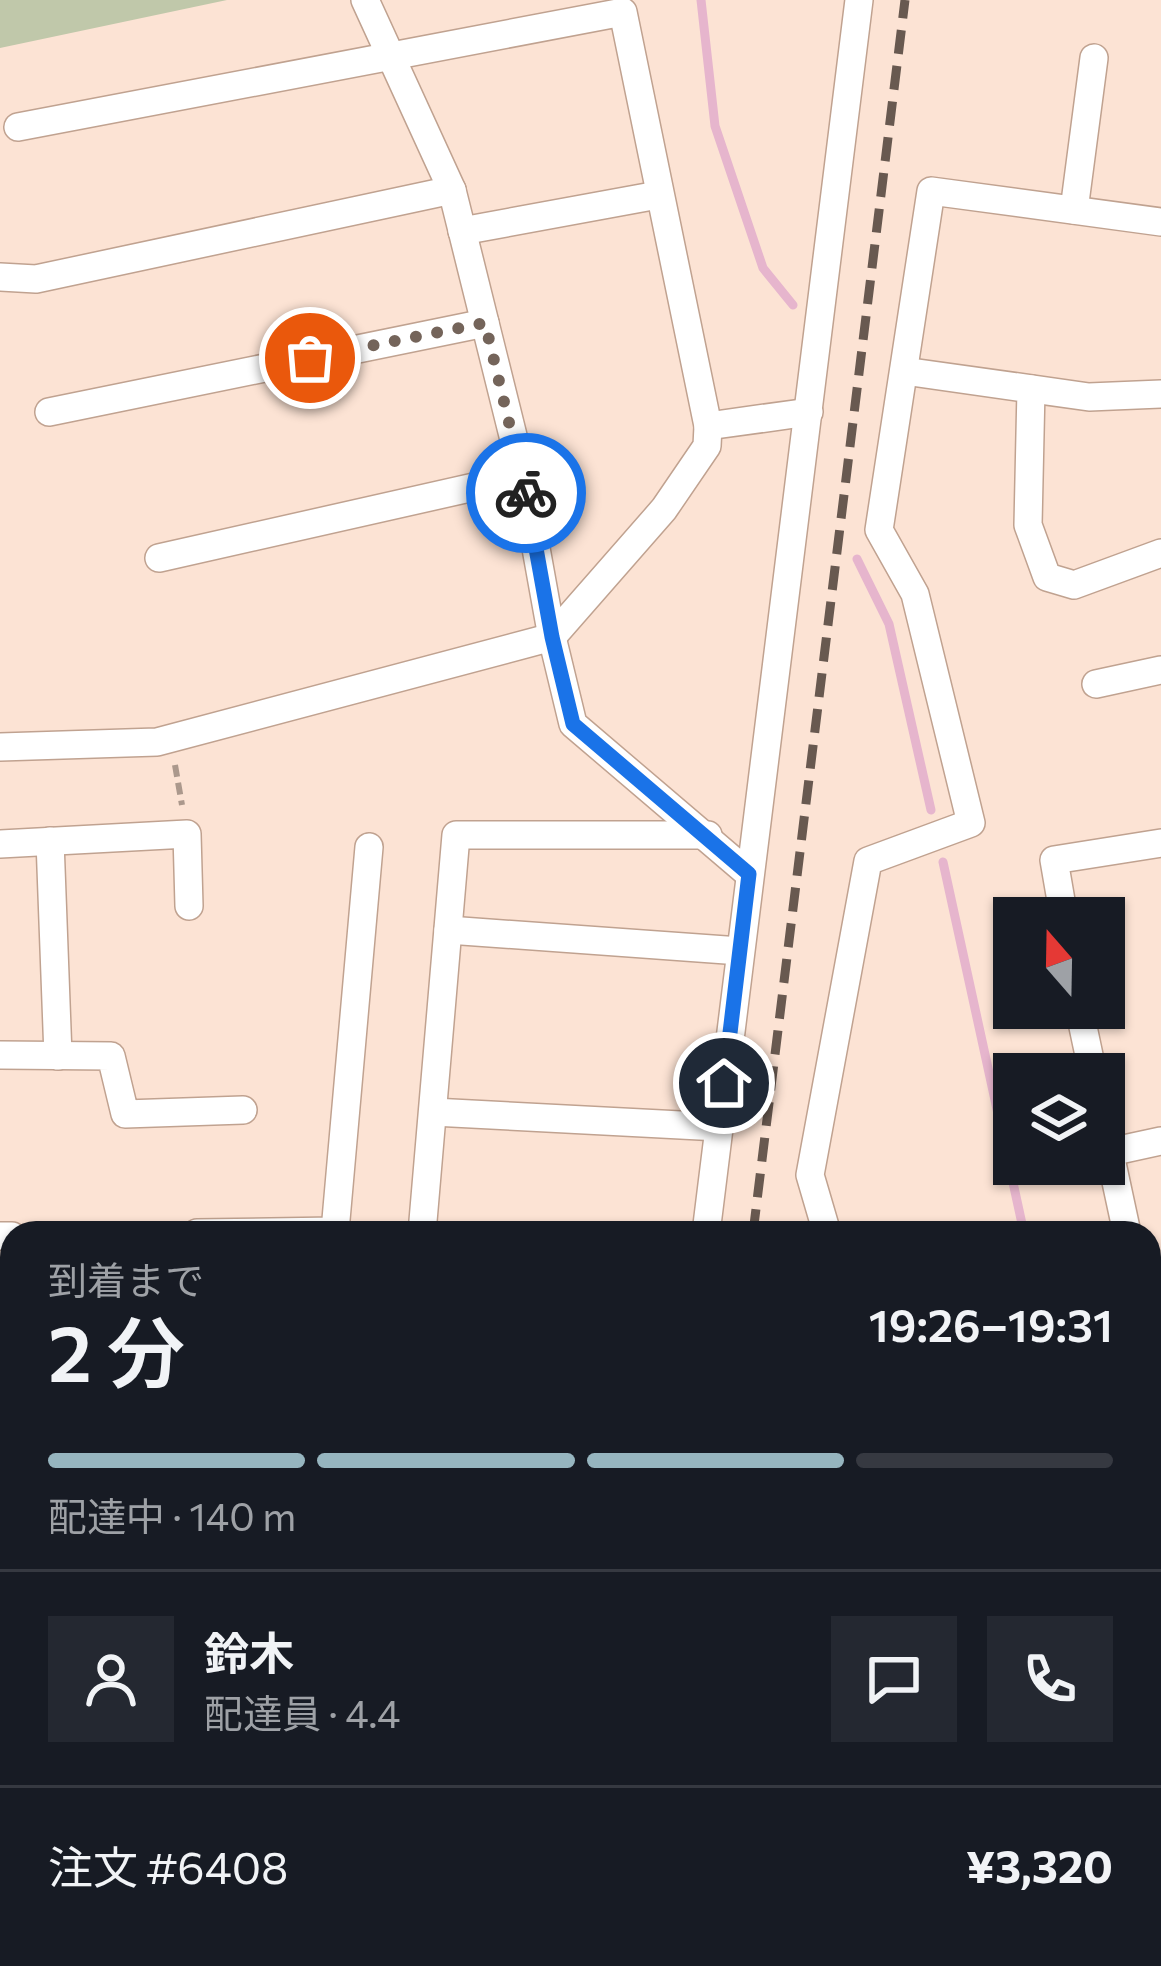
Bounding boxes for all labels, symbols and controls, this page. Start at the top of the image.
pin [259,307,361,409]
icon: bag [277,325,343,391]
courier [466,433,586,553]
icon: bike [493,460,559,526]
north arrow [993,897,1125,1029]
map controls [993,897,1125,1185]
pin [673,1032,775,1134]
icon: home [691,1050,757,1116]
button: layers [993,1053,1125,1185]
text: 到着まで [48,1255,204,1303]
text: 19:26–19:31 [869,1296,1113,1351]
text: 2 分 [48,1303,185,1398]
text: 配達中 · 140 m [48,1491,296,1539]
button: person [48,1616,174,1742]
button: chat [831,1616,957,1742]
button: phone [987,1616,1113,1742]
text: 鈴木 [204,1624,294,1679]
text: 配達員 · 4.4 [204,1688,400,1736]
text: ¥3,320 [966,1837,1113,1892]
text: 注文 #6408 [48,1838,288,1893]

